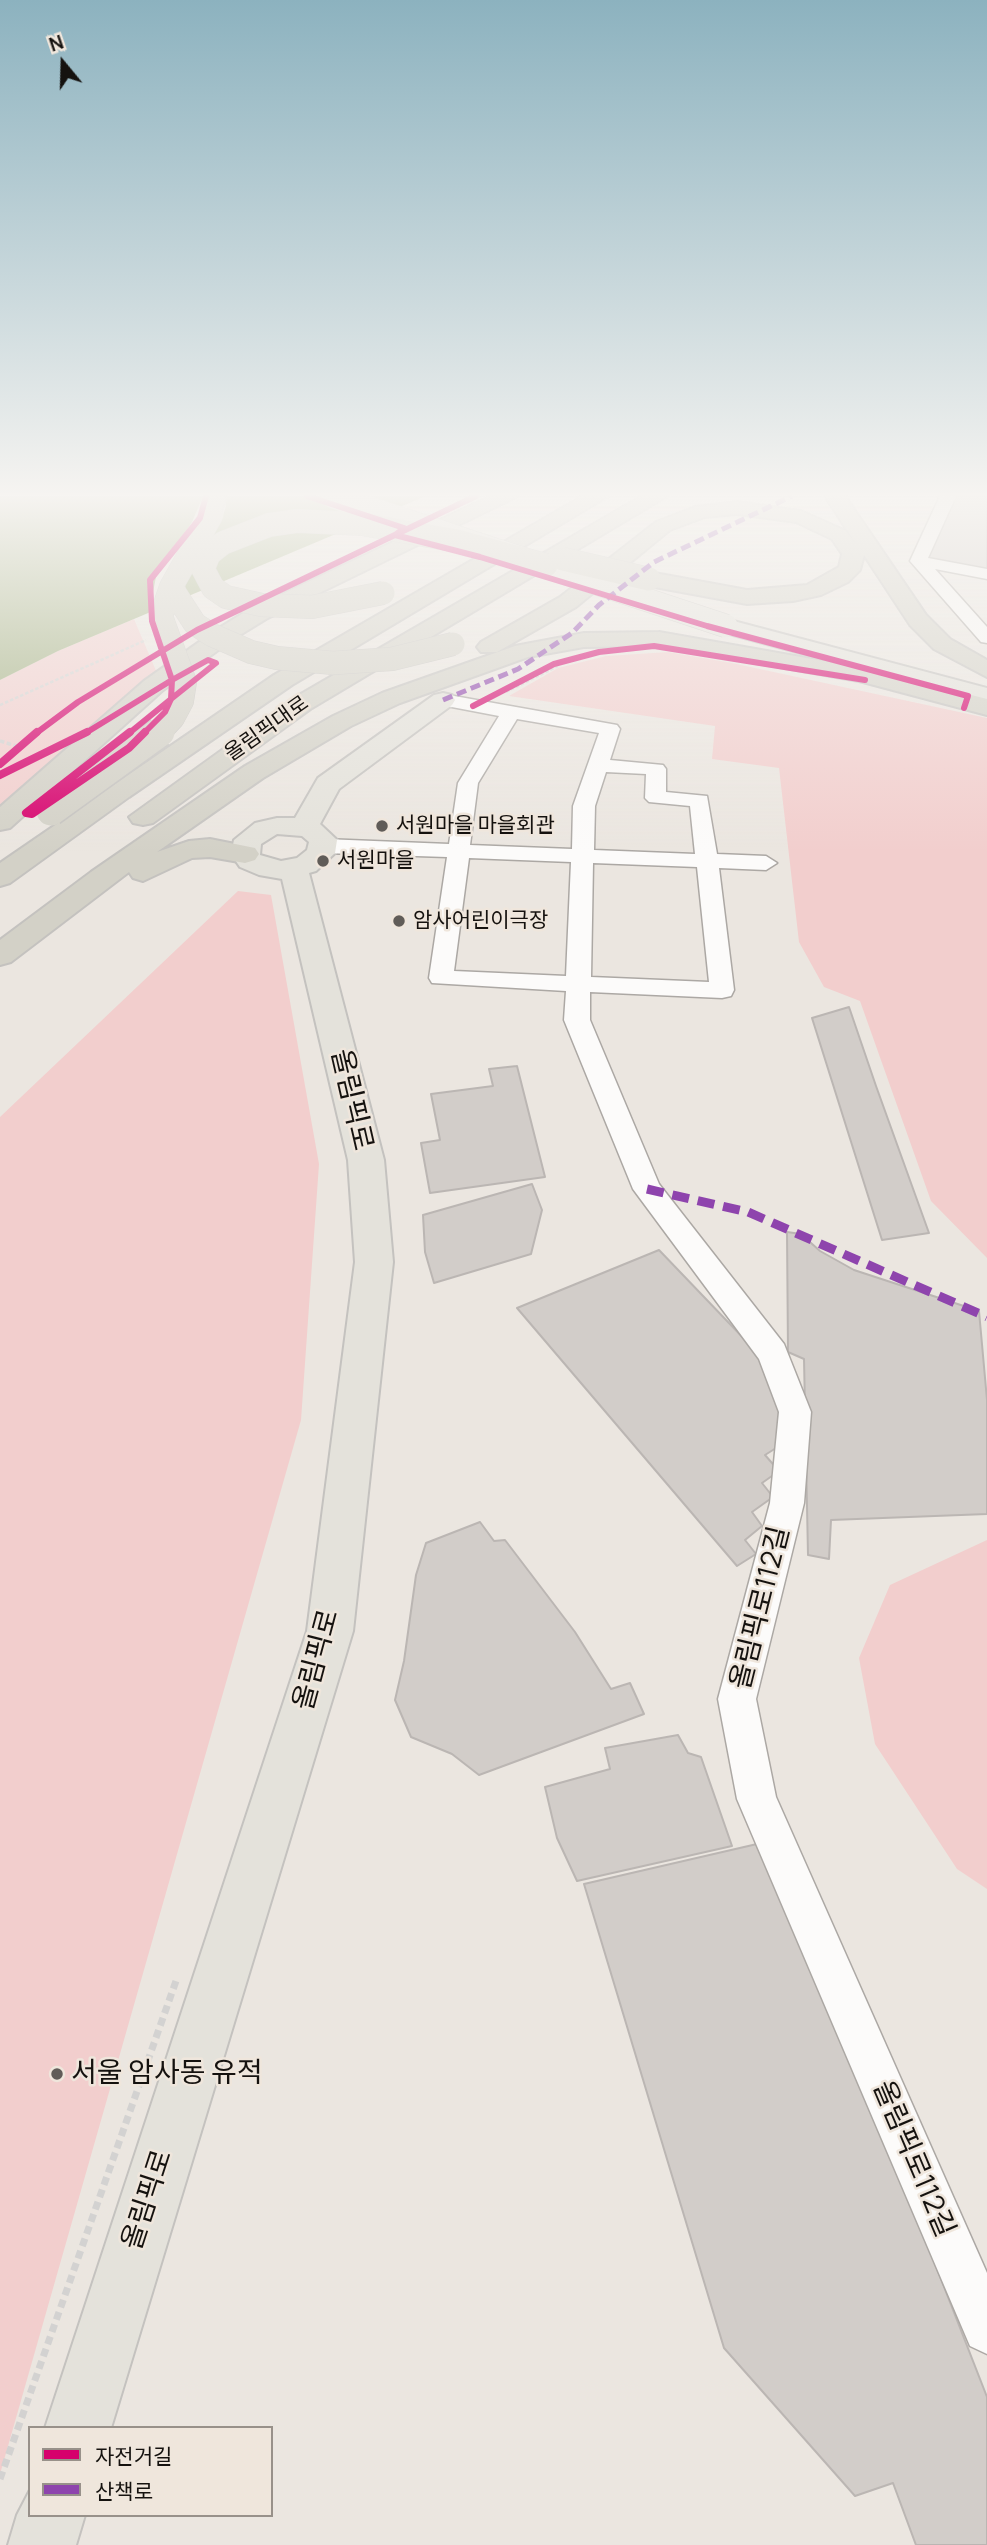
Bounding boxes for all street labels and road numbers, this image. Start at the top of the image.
street label: 올림픽대로 [220,691,314,767]
street label: 올림픽로 [323,1046,379,1154]
street label: 올림픽로112길 [725,1523,797,1693]
street label: 올림픽로 [287,1606,347,1714]
street label: 올림픽로112길 [865,2076,961,2242]
street label: 올림픽로 [116,2146,180,2254]

